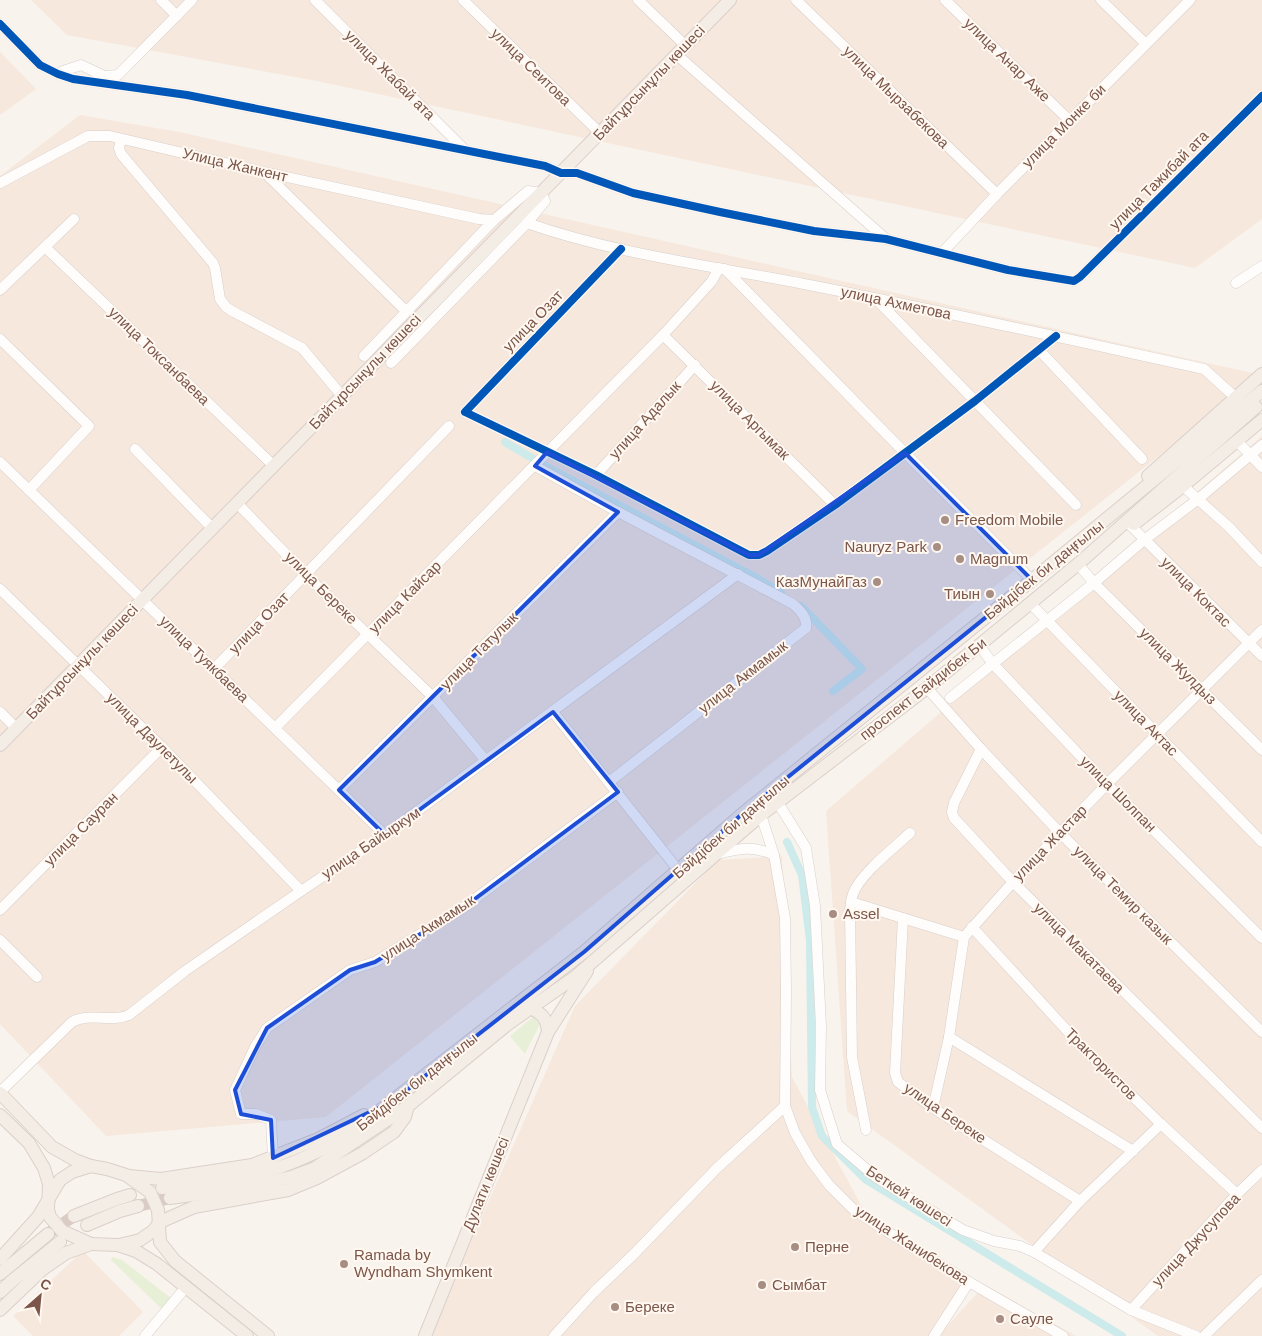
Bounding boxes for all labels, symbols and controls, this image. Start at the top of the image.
street label: улица Анар Аже [961,14,1054,105]
street label: Байтұрсынұлы көшесі [589,22,708,144]
street label: улица Сеитова [488,24,575,109]
street label: улица Жабай ата [342,26,439,124]
street label: улица Мырзабекова [840,42,953,152]
street label: улица Монке би [1018,80,1109,171]
street label: улица Тажибай ата [1106,126,1212,233]
street label: Улица Жанкент [181,144,290,185]
street label: улица Ахметова [839,283,953,323]
street label: улица Озат [499,286,566,355]
street label: улица Токсанбаева [105,303,214,409]
street label: Байтұрсынұлы көшесі [305,311,424,433]
street label: улица Аргымак [707,376,794,463]
street label: улица Адалык [605,377,684,462]
place label: Freedom Mobile [955,511,1063,528]
marker: Freedom Mobile [939,514,951,526]
street label: Бәйдібек би даңғылы [981,516,1107,623]
place label: Nauryz Park [844,538,927,555]
marker: Nauryz Park [931,541,943,553]
street label: улица Береке [282,548,361,627]
place label: Magnum [970,550,1028,567]
marker: Magnum [954,553,966,565]
street label: улица Коктас [1158,553,1235,630]
street label: улица Кайсар [365,557,444,636]
place label: КазМунайГаз [776,573,867,590]
marker: КазМунайГаз [871,576,883,588]
place label: Тиын [944,585,980,602]
street label: улица Озат [225,588,292,657]
marker: Тиын [984,588,996,600]
street label: Байтұрсынұлы көшесі [22,601,141,723]
street label: улица Татулык [436,608,521,693]
street label: улица Туякбаева [156,612,253,706]
street label: улица Жулдыз [1136,624,1220,708]
street label: проспект Байдибек Би [856,634,989,743]
street label: улица Акмамык [695,636,791,717]
street label: улица Актас [1111,686,1182,759]
street label: улица Даулетулы [103,689,201,787]
street label: улица Шолпан [1077,752,1160,835]
street label: Бәйдібек би даңғылы [669,772,792,882]
street label: улица Сауран [40,788,121,869]
street label: улица Жастар [1009,801,1090,884]
street label: улица Байыркум [318,803,423,882]
street label: улица Темир казык [1070,842,1177,948]
street label: улица Акмамык [378,891,478,964]
street label: улица Макатаева [1031,899,1129,997]
place label: Assel [843,905,880,922]
marker: Assel [827,908,839,920]
street label: Трактористов [1062,1024,1141,1103]
street label: Бәйдібек би даңғылы [353,1029,480,1134]
street label: улица Береке [901,1079,990,1146]
street label: Дулати көшесі [459,1134,512,1233]
street label: Беткей көшесі [863,1162,955,1229]
street label: улица Джусупова [1148,1189,1243,1290]
street label: улица Жанибекова [852,1201,973,1288]
place label: Перне [805,1238,849,1255]
marker: Перне [789,1241,801,1253]
place label: Ramada by Wyndham Shymkent [354,1246,493,1280]
marker: Ramada by Wyndham Shymkent [338,1258,350,1270]
north arrow [15,1271,65,1321]
text: С [38,1275,54,1294]
place label: Сымбат [772,1276,827,1293]
marker: Сымбат [756,1279,768,1291]
place label: Береке [625,1298,675,1315]
marker: Береке [609,1301,621,1313]
place label: Сауле [1010,1310,1053,1327]
marker: Сауле [994,1313,1006,1325]

